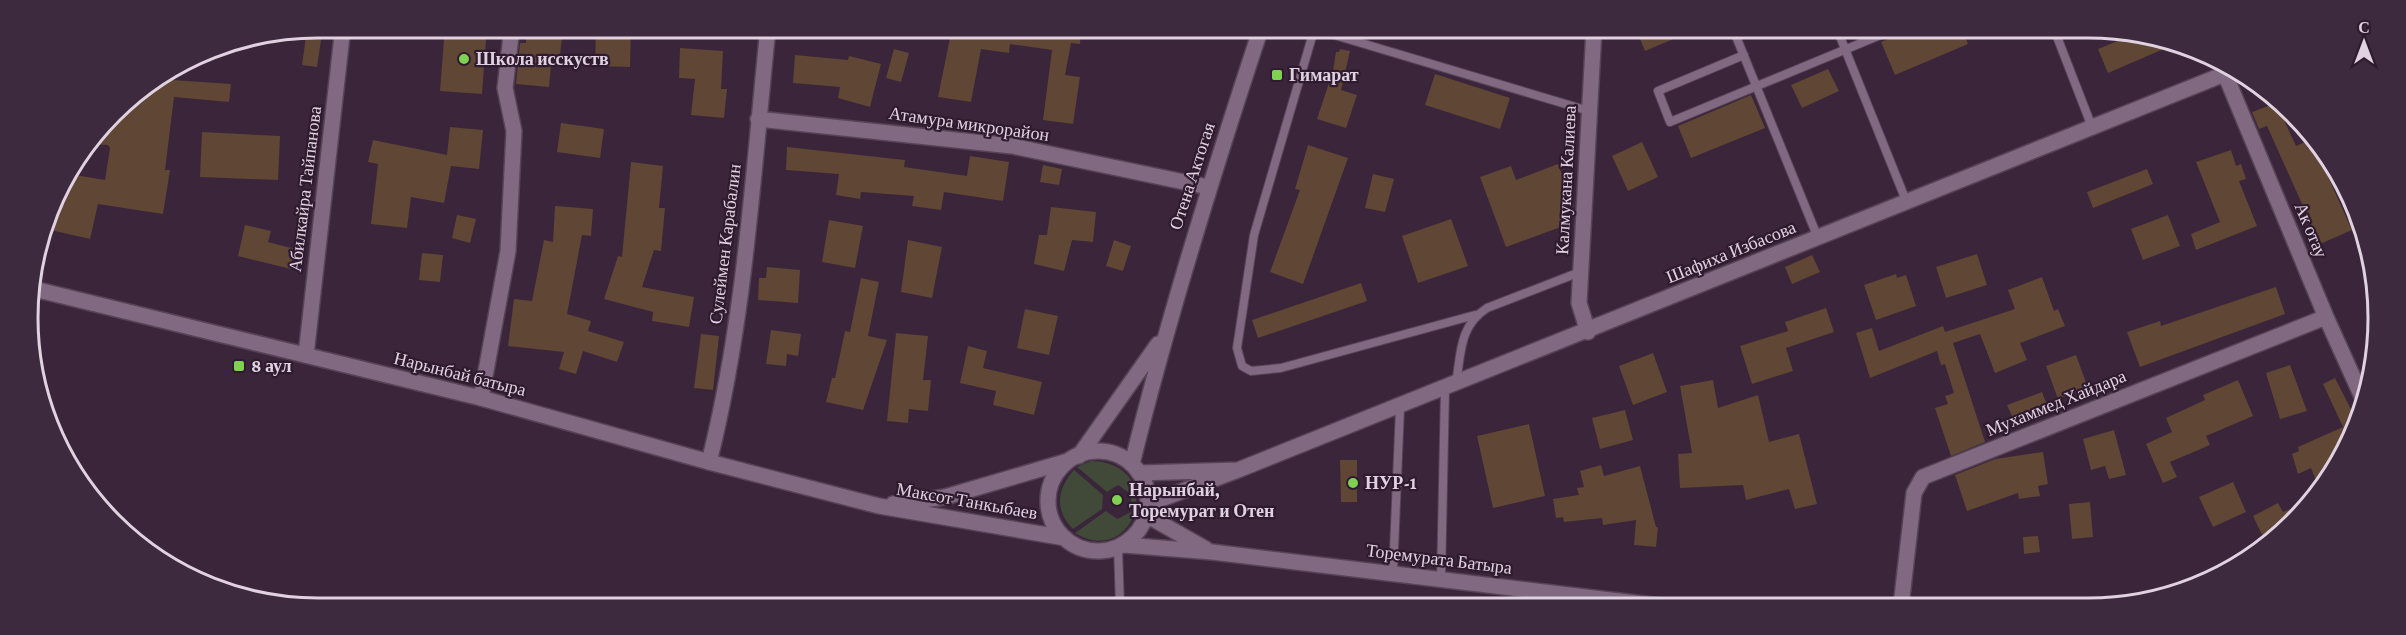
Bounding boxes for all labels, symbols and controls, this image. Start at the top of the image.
north arrow [2334,12,2394,72]
text: С [2358,19,2370,36]
place label: Школа исскуств [476,49,609,69]
marker: Школа исскуств [457,52,471,66]
place label: Гимарат [1289,65,1359,85]
marker: Гимарат [1270,68,1284,82]
street label: Атамура микрорайон [887,103,1051,145]
street label: Абилкайра Тайпанова [285,105,325,273]
street label: Калмукана Калиева [1552,105,1580,255]
street label: Отена Актогая [1165,120,1219,232]
street label: Сулеймен Карабалин [705,162,745,325]
street label: Ак отау [2290,199,2332,261]
street label: Шафиха Избасова [1663,217,1799,287]
street label: Нарынбай батыра [392,348,528,400]
place label: 8 аул [251,356,292,376]
marker: 8 аул [232,359,246,373]
street label: Мухаммед Хайдара [1983,366,2129,440]
place label: НУР-1 [1365,473,1417,493]
marker: НУР-1 [1346,476,1360,490]
street label: Максот Танкыбаев [895,479,1039,523]
place label: Нарынбай, Торемурат и Отен [1129,480,1274,521]
marker: Нарынбай, Торемурат и Отен [1110,493,1124,507]
street label: Торемурата Батыра [1365,540,1513,578]

